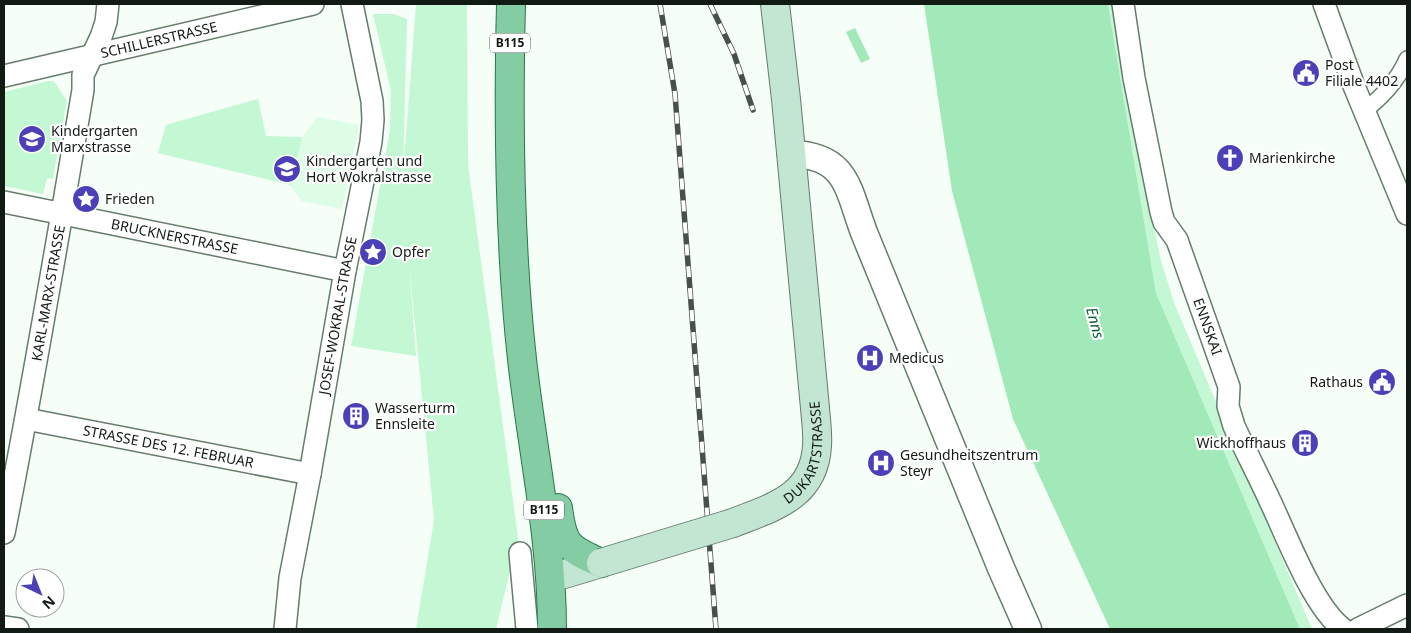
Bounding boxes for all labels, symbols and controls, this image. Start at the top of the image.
street label: SCHILLERSTRASSE [99,17,219,62]
road number: B115 [490,34,530,52]
place label: Post Filiale 4402 [1325,55,1398,90]
public building icon: Post Filiale 4402 [1291,58,1321,88]
place label: Kindergarten Marxstrasse [51,121,138,156]
school or university icon: Kindergarten Marxstrasse [17,124,47,154]
church icon: Marienkirche [1215,143,1245,173]
place label: Marienkirche [1249,148,1335,167]
place label: Kindergarten und Hort Wokralstrasse [306,151,432,186]
school or university icon: Kindergarten und Hort Wokralstrasse [272,154,302,184]
place icon: Frieden [71,184,101,214]
place label: Frieden [105,189,155,208]
street label: BRUCKNERSTRASSE [110,214,240,258]
street label: KARL-MARX-STRASSE [26,224,69,362]
street label: JOSEF-WOKRAL-STRASSE [314,235,361,398]
place icon: Opfer [358,237,388,267]
place label: Opfer [392,242,430,261]
street label: ENNSKAI [1189,295,1227,358]
water label: Enns [1082,305,1110,341]
hospital icon: Medicus [855,343,885,373]
place label: Medicus [889,348,944,367]
public building icon: Rathaus [1367,367,1397,397]
place label: Rathaus [1310,372,1363,391]
place label: Wasserturm Ennsleite [375,398,455,433]
street label: DUKARTSTRASSE [779,400,826,508]
building icon: Wasserturm Ennsleite [341,401,371,431]
street label: STRASSE DES 12. FEBRUAR [81,420,256,472]
building icon: Wickhoffhaus [1290,428,1320,458]
place label: Wickhoffhaus [1197,433,1286,452]
place label: Gesundheitszentrum Steyr [900,445,1038,480]
hospital icon: Gesundheitszentrum Steyr [866,448,896,478]
road number: B115 [524,500,564,520]
north arrow [15,568,65,618]
text: N [39,592,60,614]

